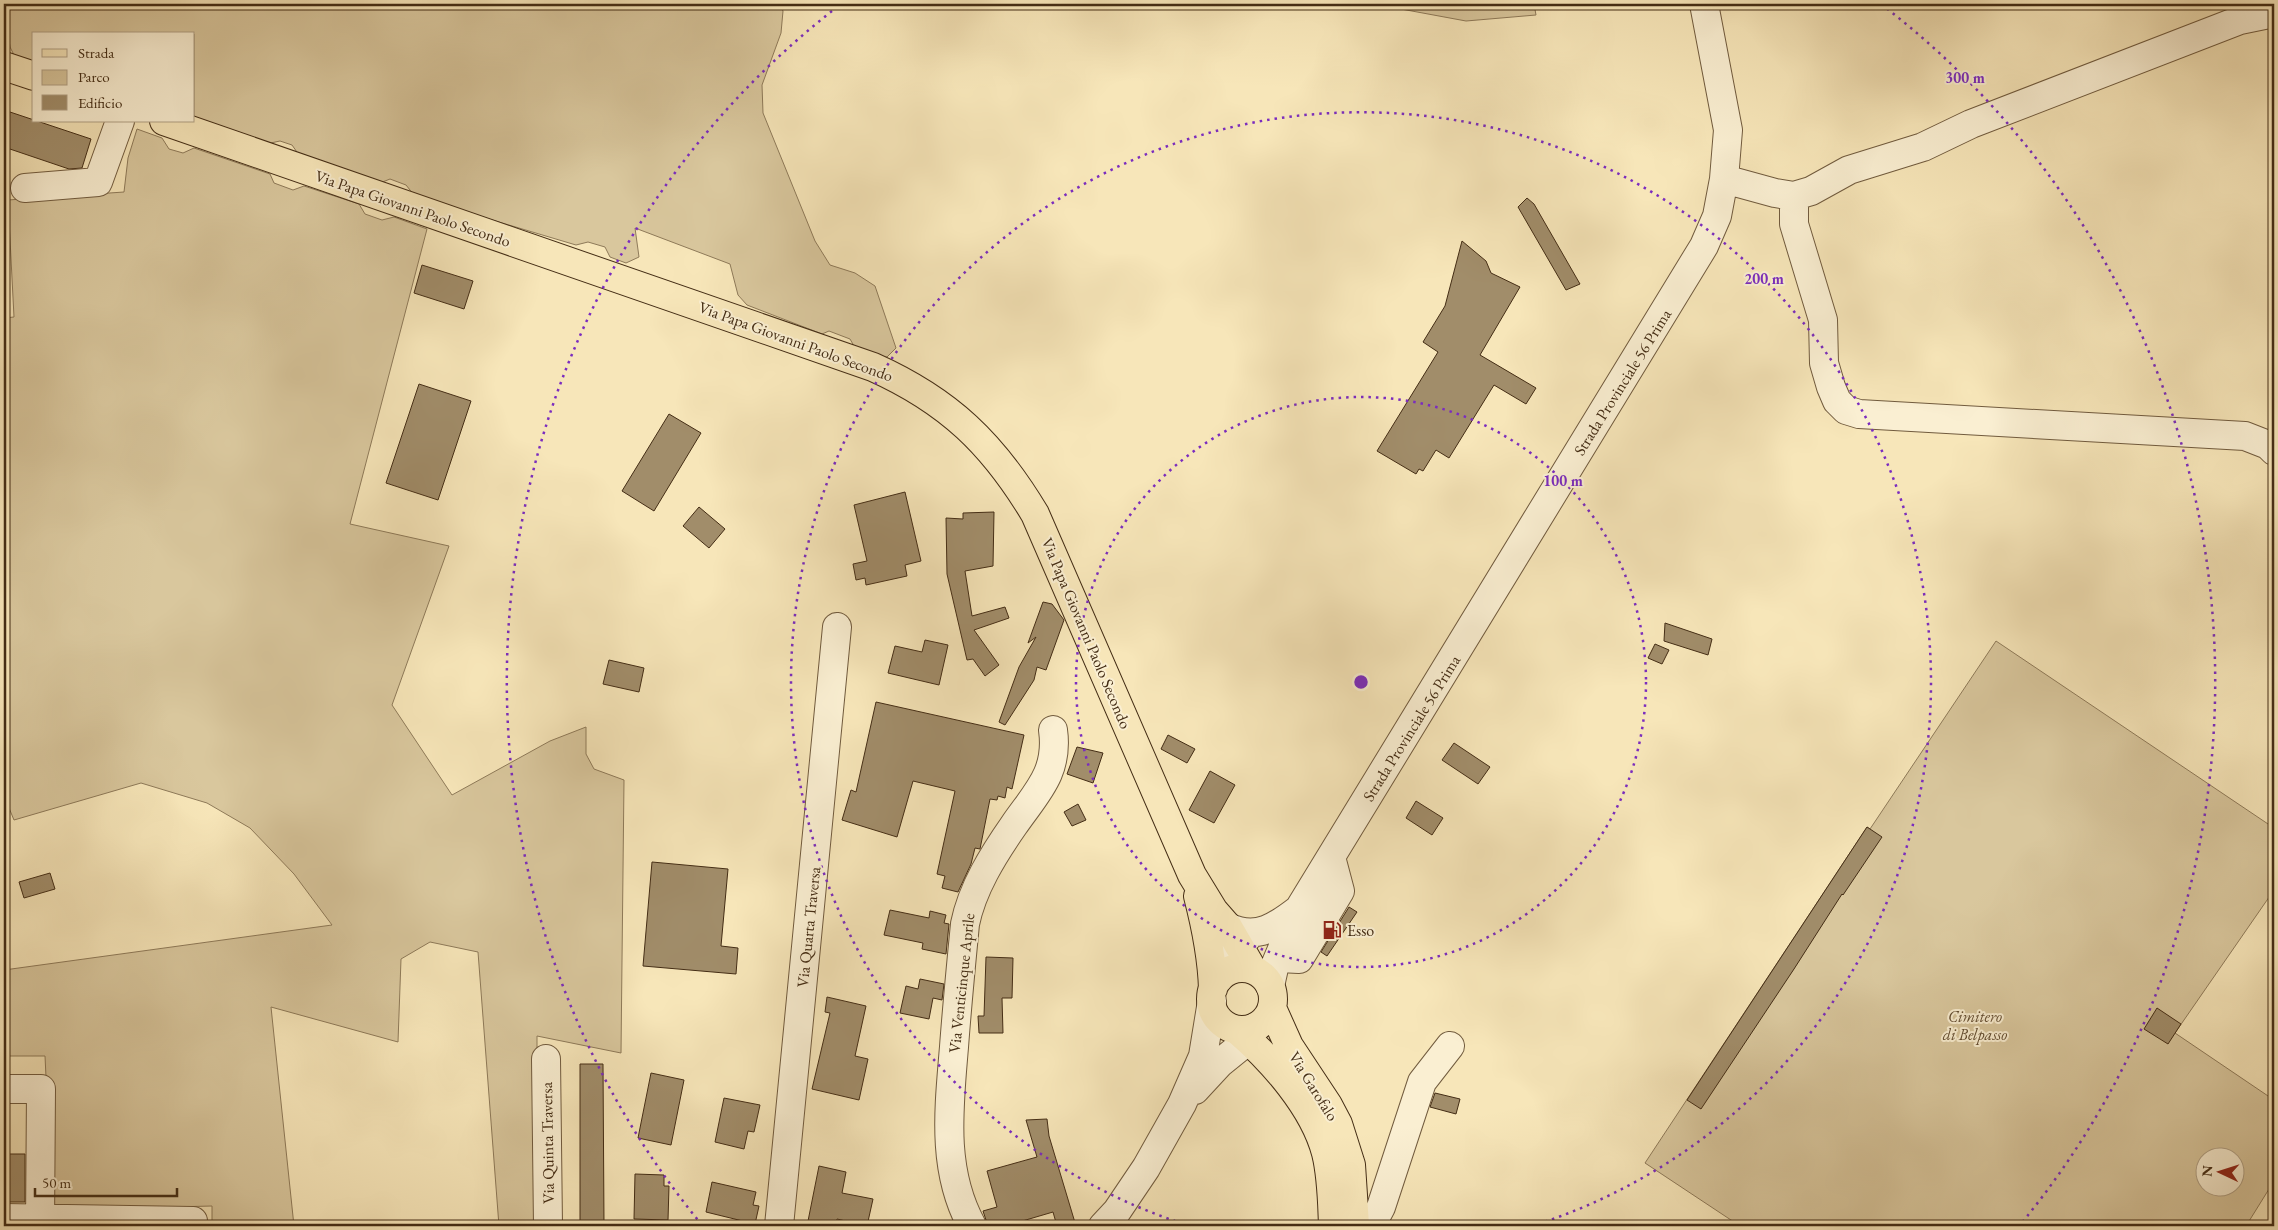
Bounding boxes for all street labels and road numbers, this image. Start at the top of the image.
street label: Via Papa Giovanni Paolo Secondo [312,165,513,252]
street label: Via Papa Giovanni Paolo Secondo [696,296,896,387]
street label: Strada Provinciale 56 Prima [1569,305,1676,459]
street label: Via Papa Giovanni Paolo Secondo [1037,535,1136,732]
street label: Strada Provinciale 56 Prima [1358,651,1465,805]
street label: Via Quarta Traversa [792,865,825,988]
street label: Via Venticinque Aprile [944,912,979,1054]
street label: Via Garofalo [1284,1048,1343,1125]
street label: Via Quinta Traversa [536,1081,559,1204]

